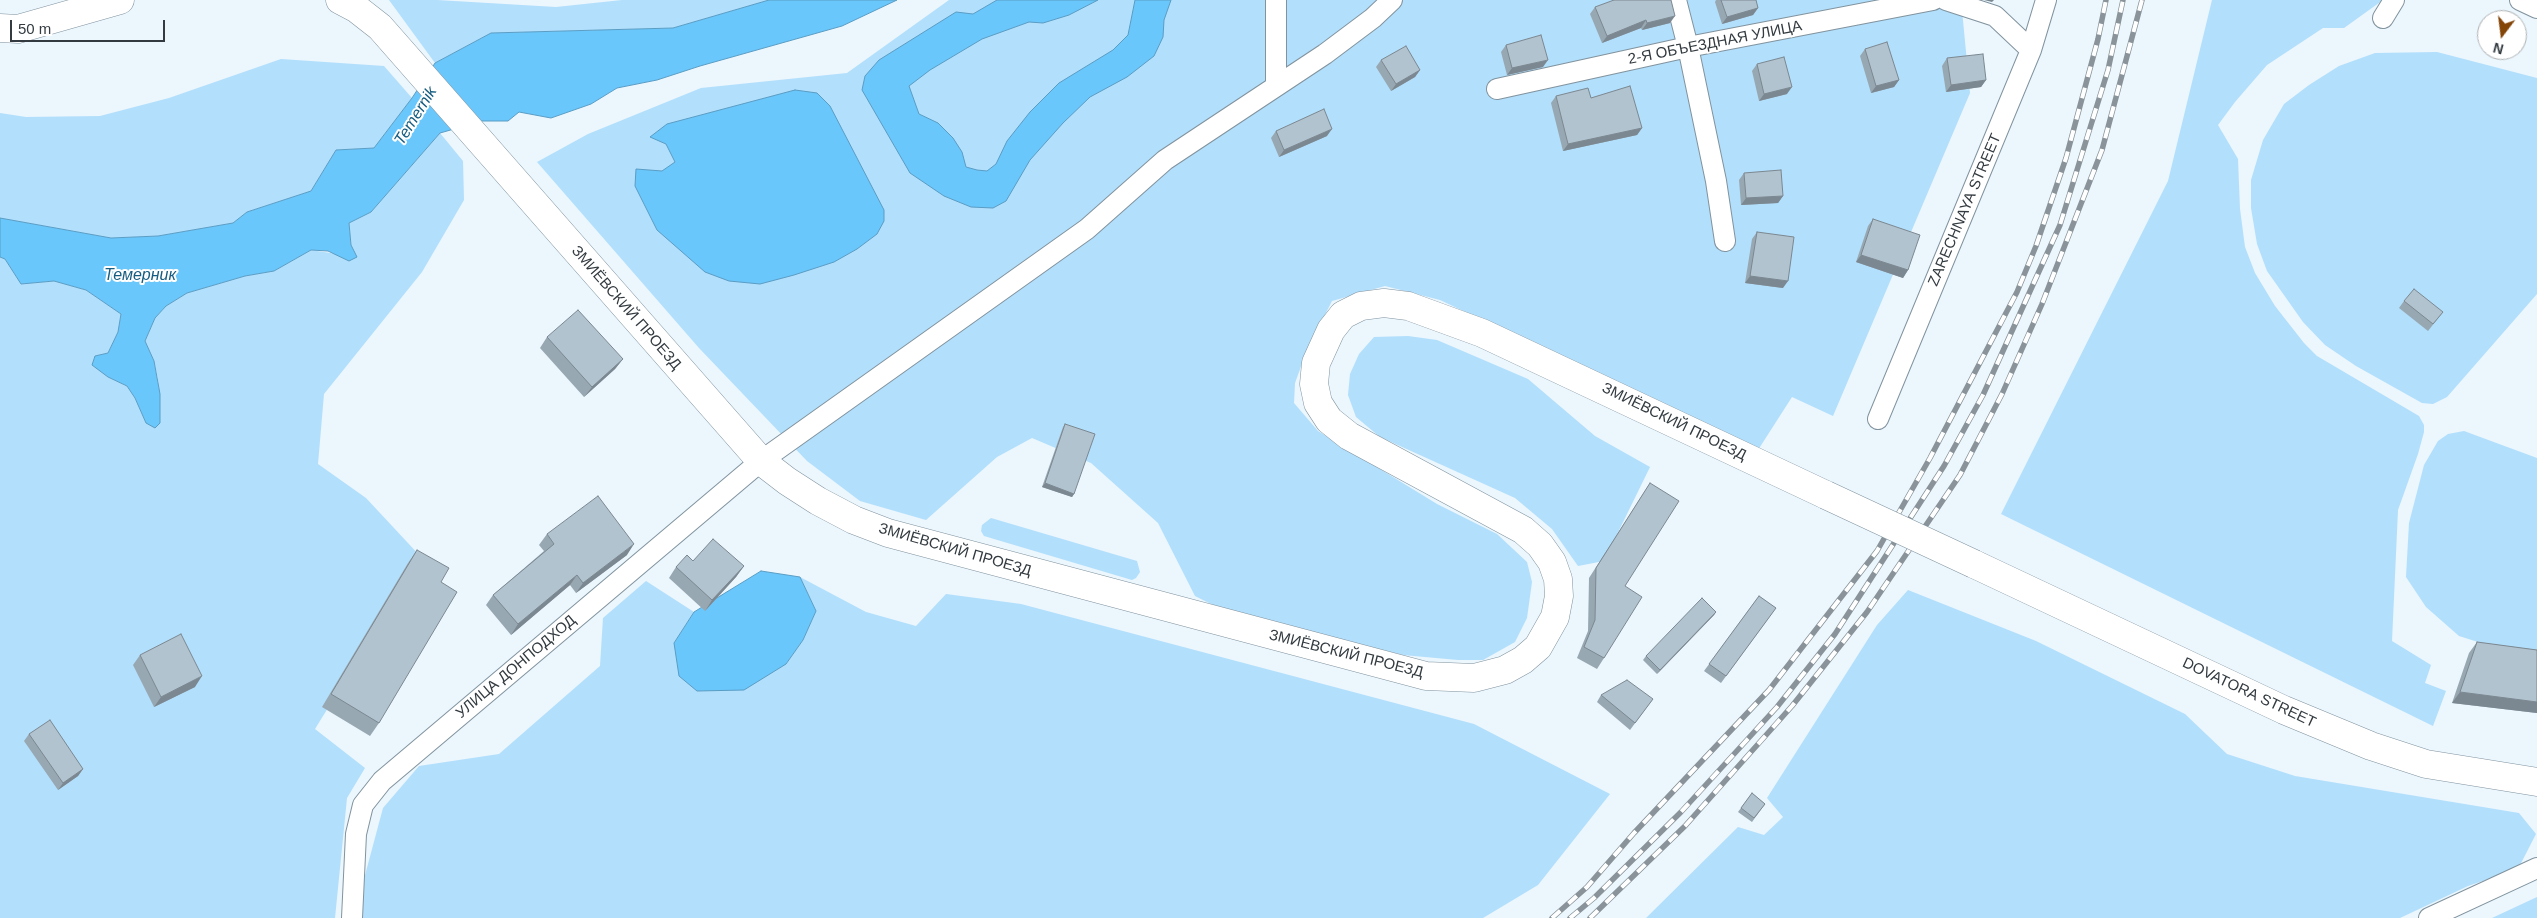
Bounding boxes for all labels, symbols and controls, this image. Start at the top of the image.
scale bar [12,10,168,42]
north arrow [2477,10,2527,60]
street label: 2-Я ОБЪЕЗДНАЯ УЛИЦА [1627,17,1803,69]
text: 50 m [18,20,51,37]
text: N [2491,39,2505,58]
water label: Temernik [391,83,441,149]
street label: ZARECHNAYA STREET [1925,131,2005,289]
street label: ЗМИЁВСКИЙ ПРОЕЗД [567,242,685,374]
water label: Темерник [104,266,176,286]
street label: ЗМИЁВСКИЙ ПРОЕЗД [1599,379,1749,465]
street label: ЗМИЁВСКИЙ ПРОЕЗД [876,520,1034,580]
street label: УЛИЦА ДОНПОДХОД [452,612,580,722]
street label: ЗМИЁВСКИЙ ПРОЕЗД [1267,626,1425,682]
street label: DOVATORA STREET [2179,654,2319,732]

